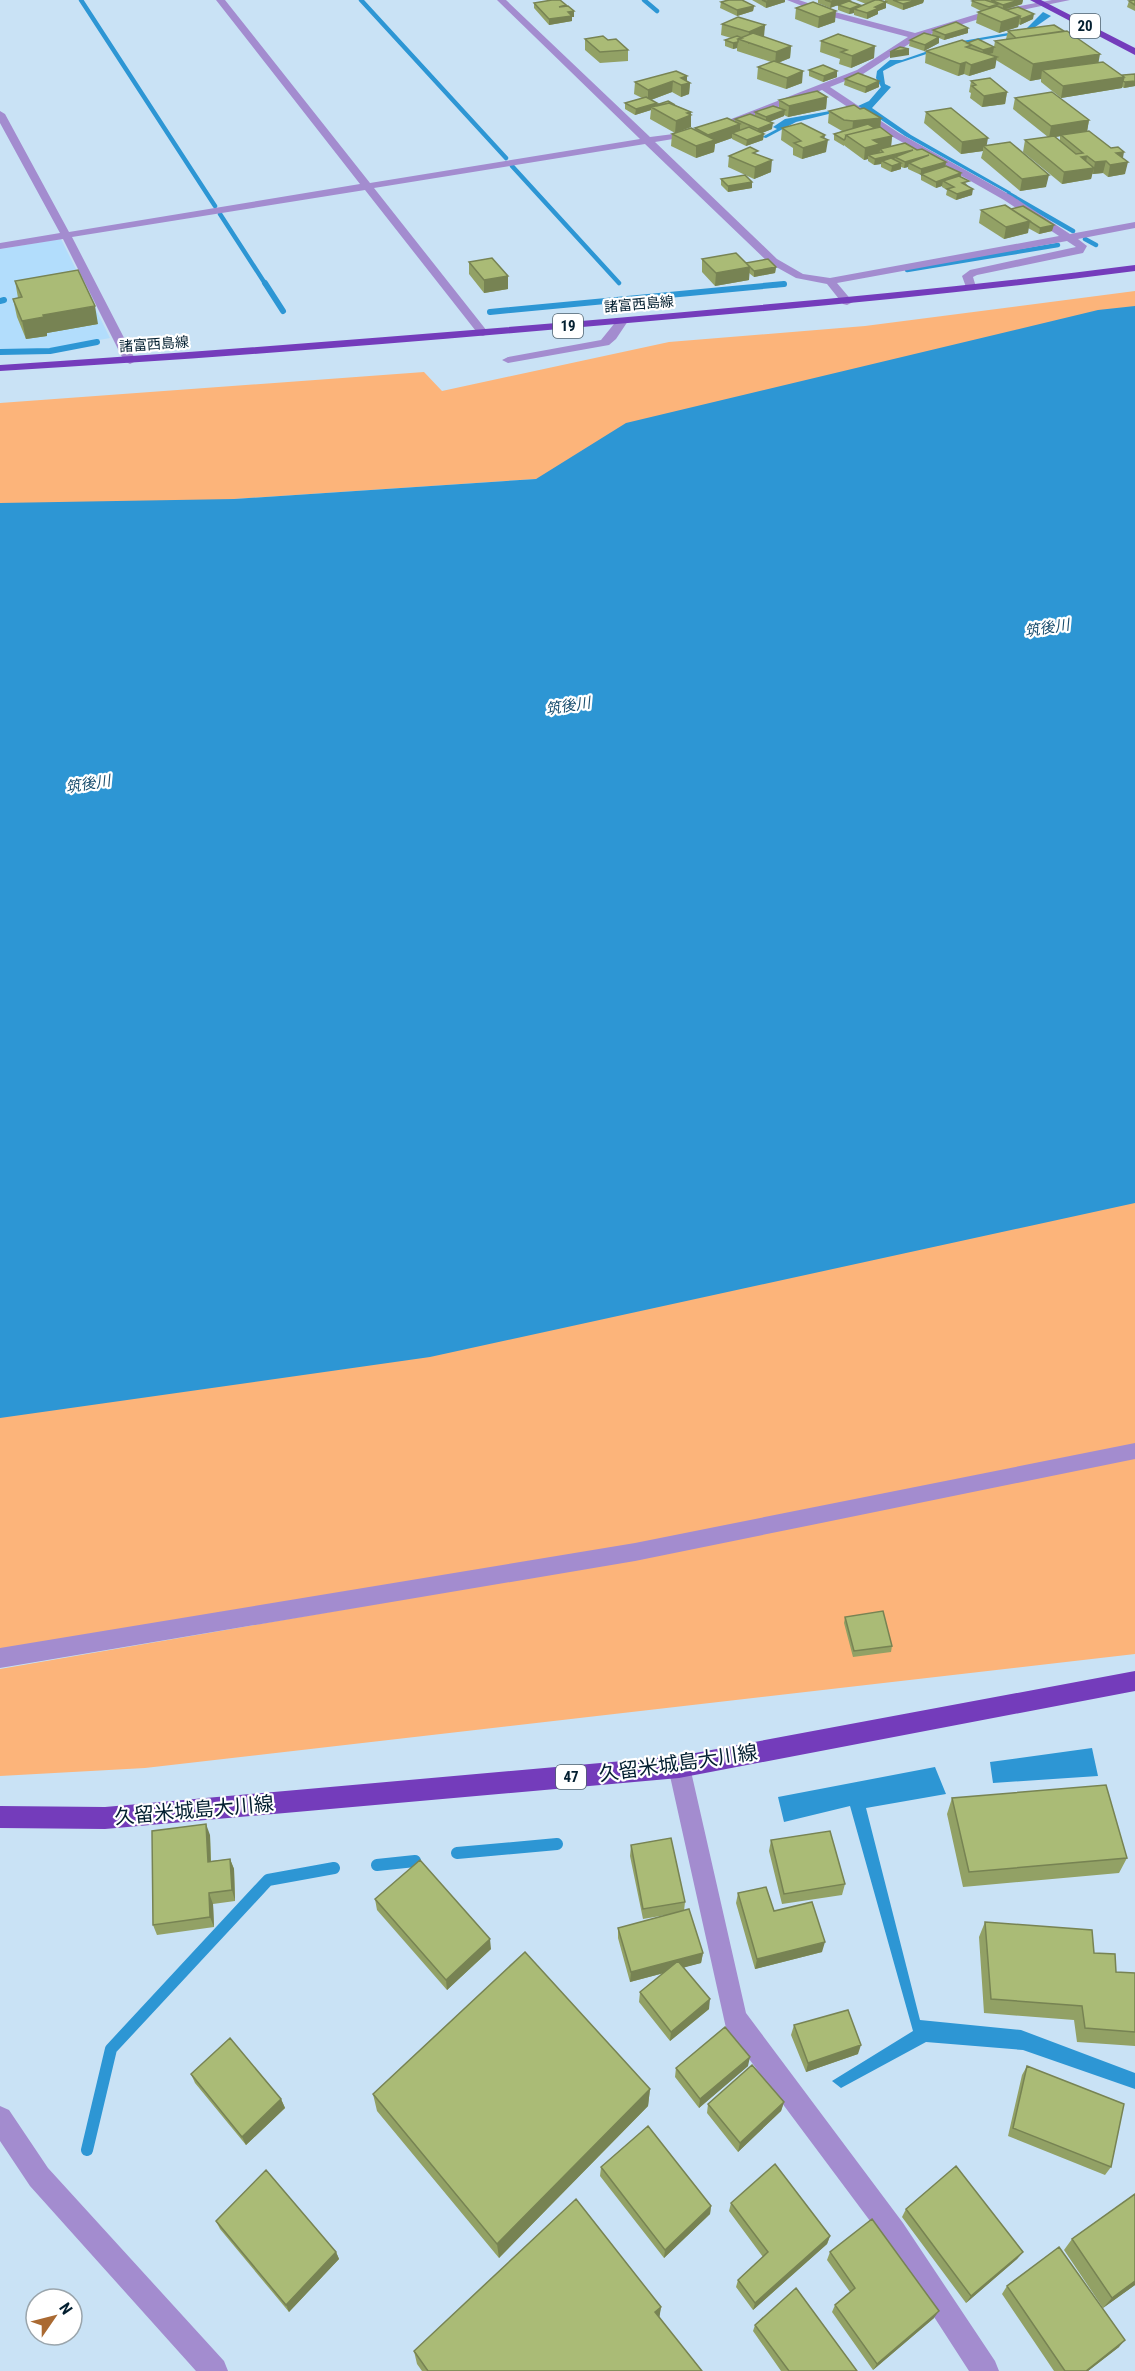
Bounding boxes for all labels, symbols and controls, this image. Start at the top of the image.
road number: 20 [1070,14,1100,38]
street label: 諸富西島線 [603,293,675,315]
road number: 19 [553,314,583,338]
street label: 諸富西島線 [119,334,189,354]
water label: 筑後川 [1023,615,1073,640]
water label: 筑後川 [544,693,594,718]
water label: 筑後川 [64,771,114,796]
street label: 久留米城島大川線 [597,1740,759,1786]
road number: 47 [556,1765,586,1789]
street label: 久留米城島大川線 [113,1791,275,1829]
north arrow [24,2287,84,2347]
text: N [55,2299,76,2318]

